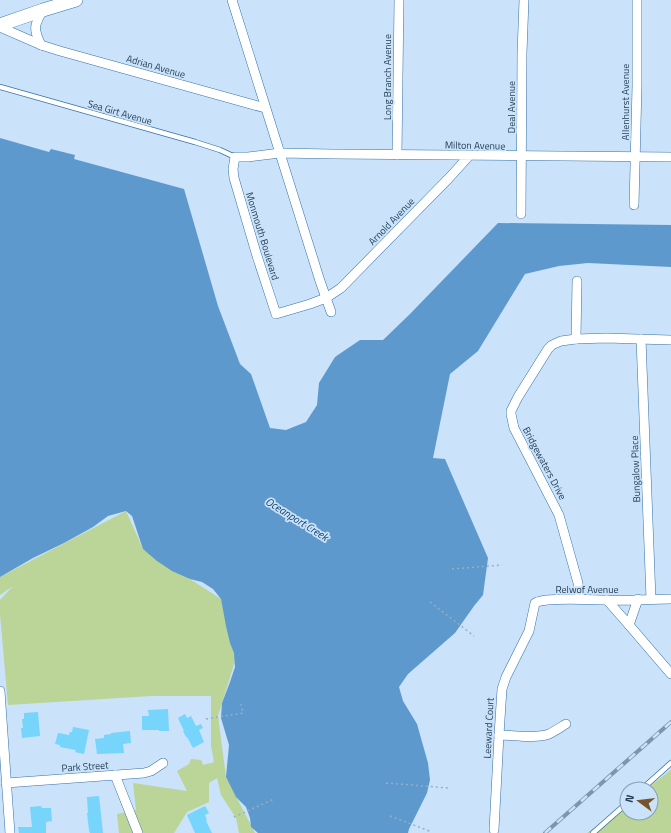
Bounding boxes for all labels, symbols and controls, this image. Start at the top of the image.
street label: Long Branch Avenue [380,34,395,120]
street label: Adrian Avenue [125,51,187,82]
street label: Allenhurst Avenue [618,64,633,140]
street label: Deal Avenue [504,81,519,133]
street label: Sea Girt Avenue [86,96,154,129]
street label: Milton Avenue [445,137,505,154]
street label: Monmouth Boulevard [242,190,283,282]
street label: Arnold Avenue [365,194,418,249]
street label: Bridgewaters Drive [519,424,570,502]
street label: Bungalow Place [627,435,644,503]
water label: Oceanport Creek [262,493,333,545]
street label: Relwof Avenue [555,582,619,597]
street label: Leeward Court [479,697,498,759]
street label: Park Street [61,757,110,776]
north arrow [619,781,659,821]
text: N [621,793,638,804]

